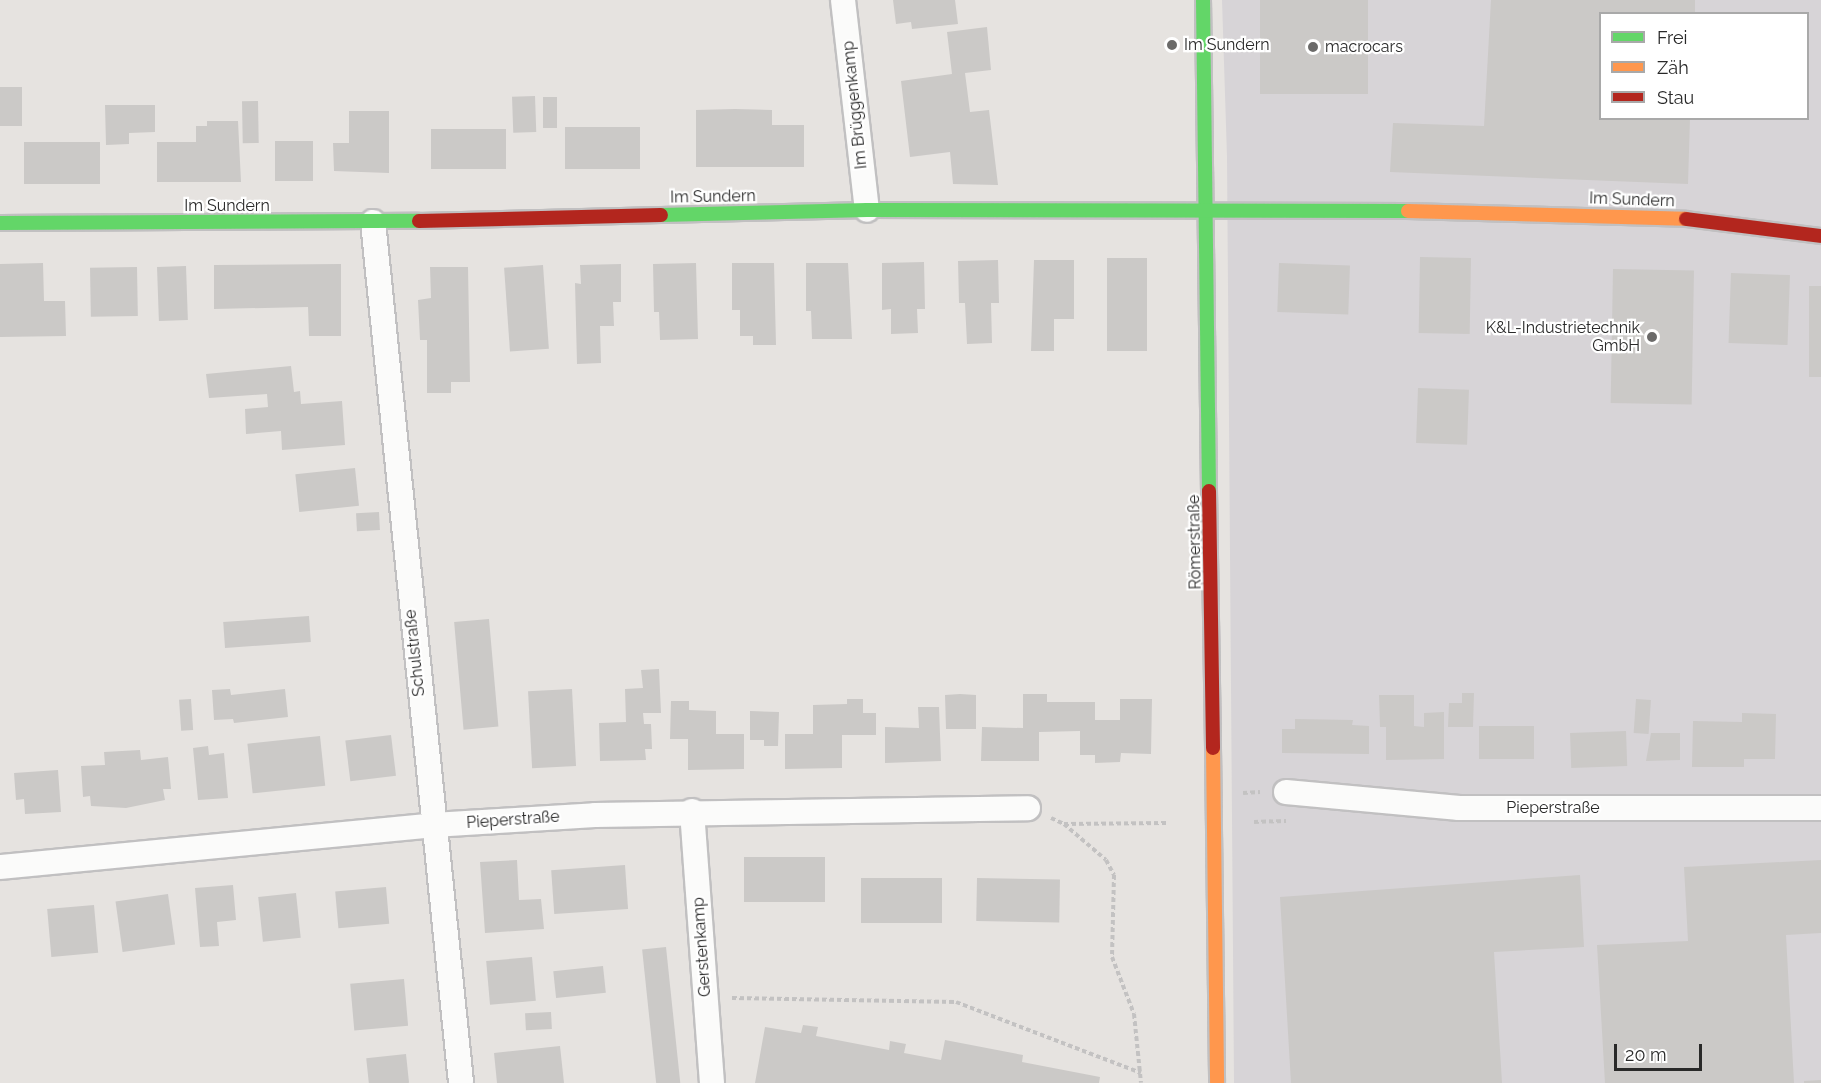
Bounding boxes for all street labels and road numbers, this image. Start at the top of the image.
street label: Im Brüggenkamp [839,40,871,170]
street label: Im Sundern [670,187,756,207]
street label: Im Sundern [1589,189,1675,211]
street label: Im Sundern [184,196,270,216]
street label: Römerstraße [1185,494,1205,590]
street label: Schulstraße [401,609,429,697]
street label: Pieperstraße [1506,798,1600,818]
street label: Pieperstraße [466,807,560,833]
street label: Gerstenkamp [689,897,715,997]

